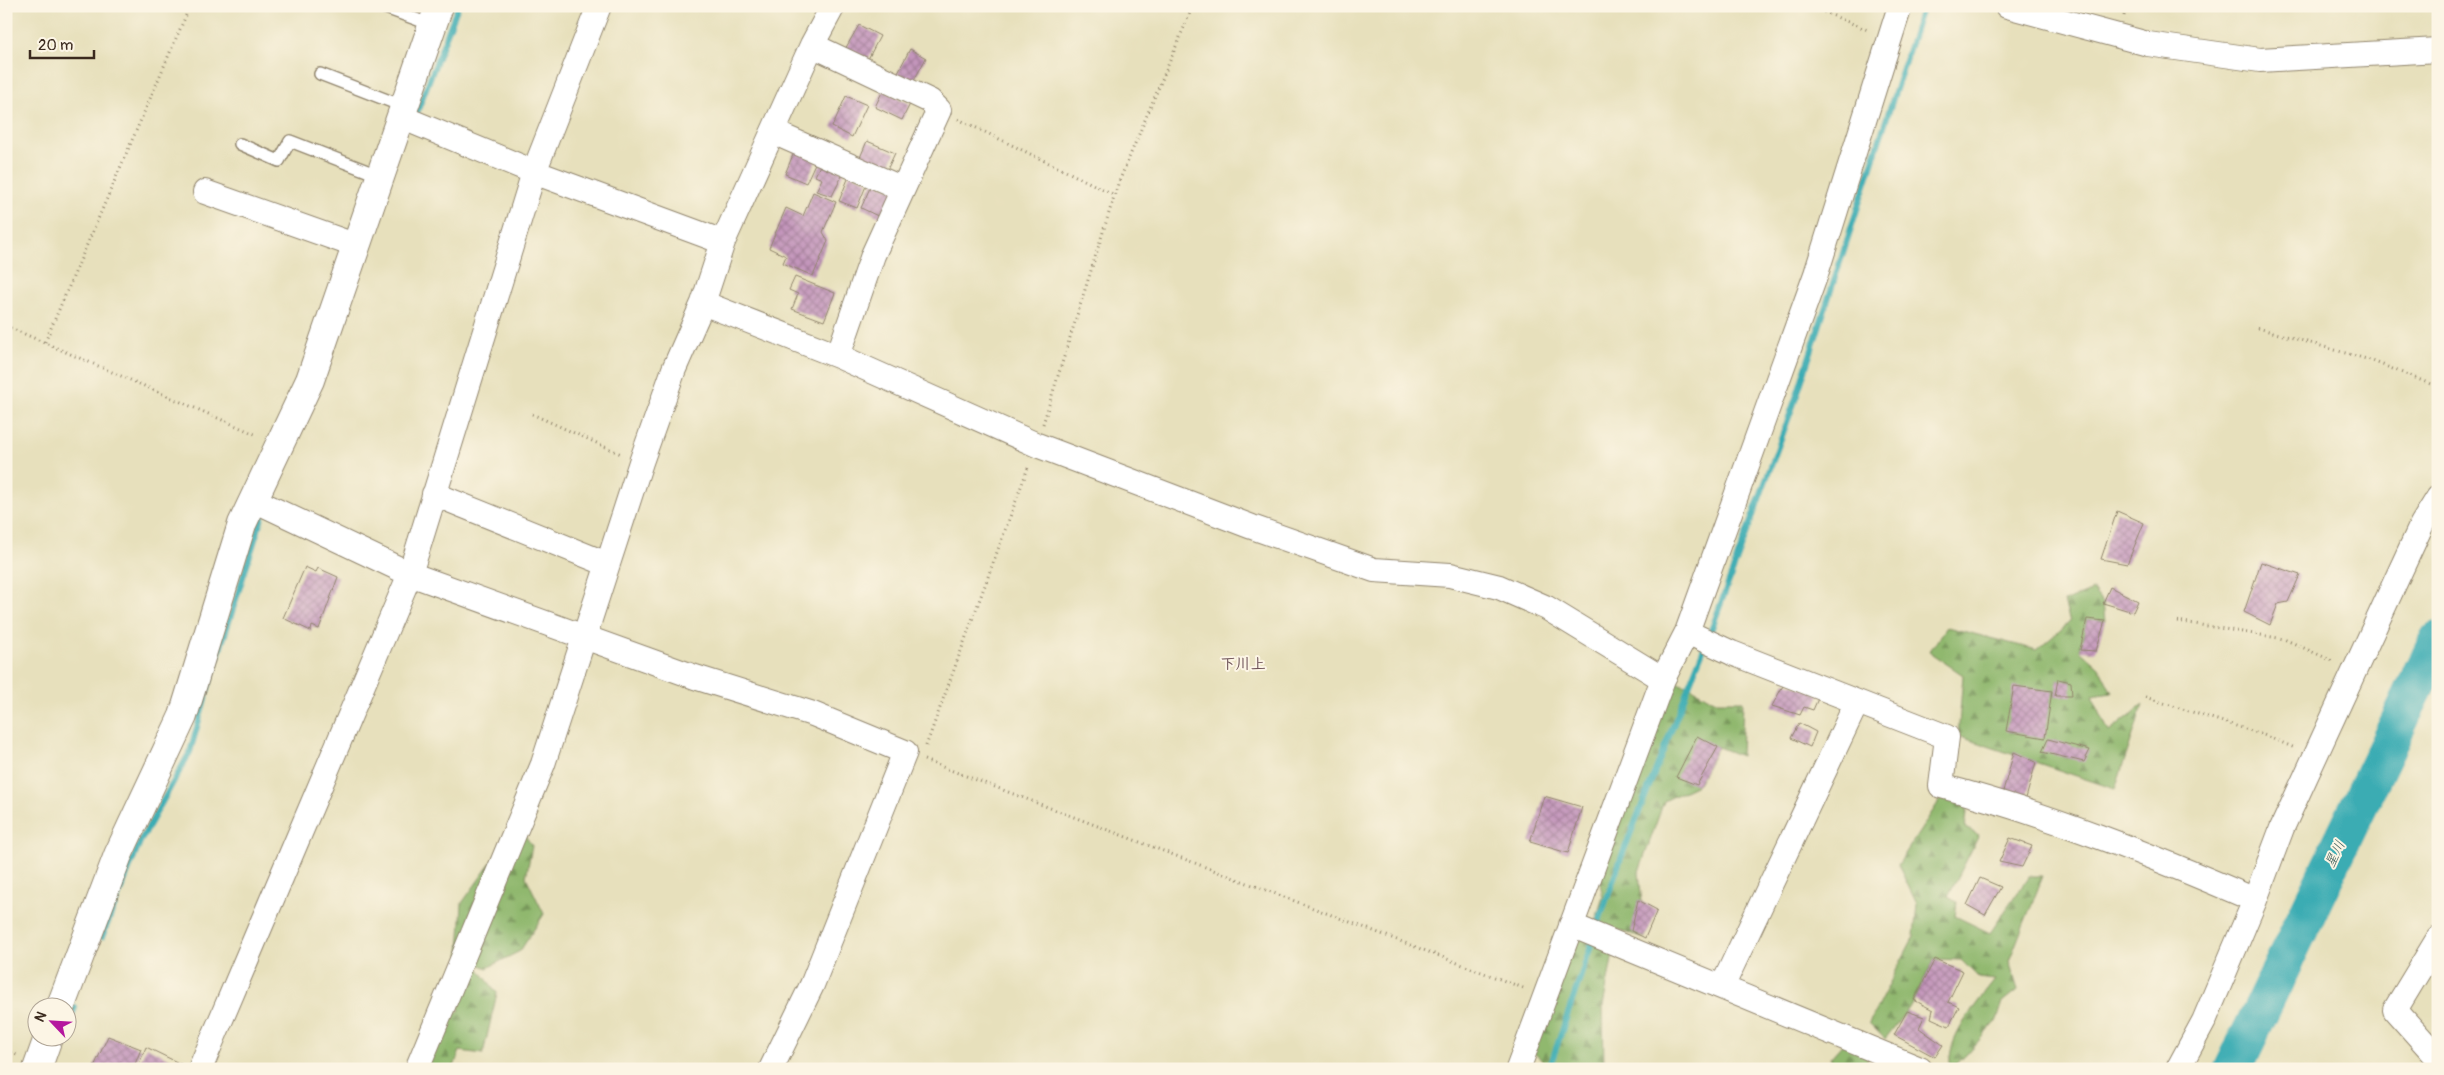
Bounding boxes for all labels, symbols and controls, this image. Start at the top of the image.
scale bar [30,28,94,60]
text: 20 m [38,36,73,55]
district label: 下川上 [1220,655,1266,674]
water label: 星川 [2321,838,2349,870]
north arrow [28,998,78,1048]
text: N [31,1009,50,1025]

